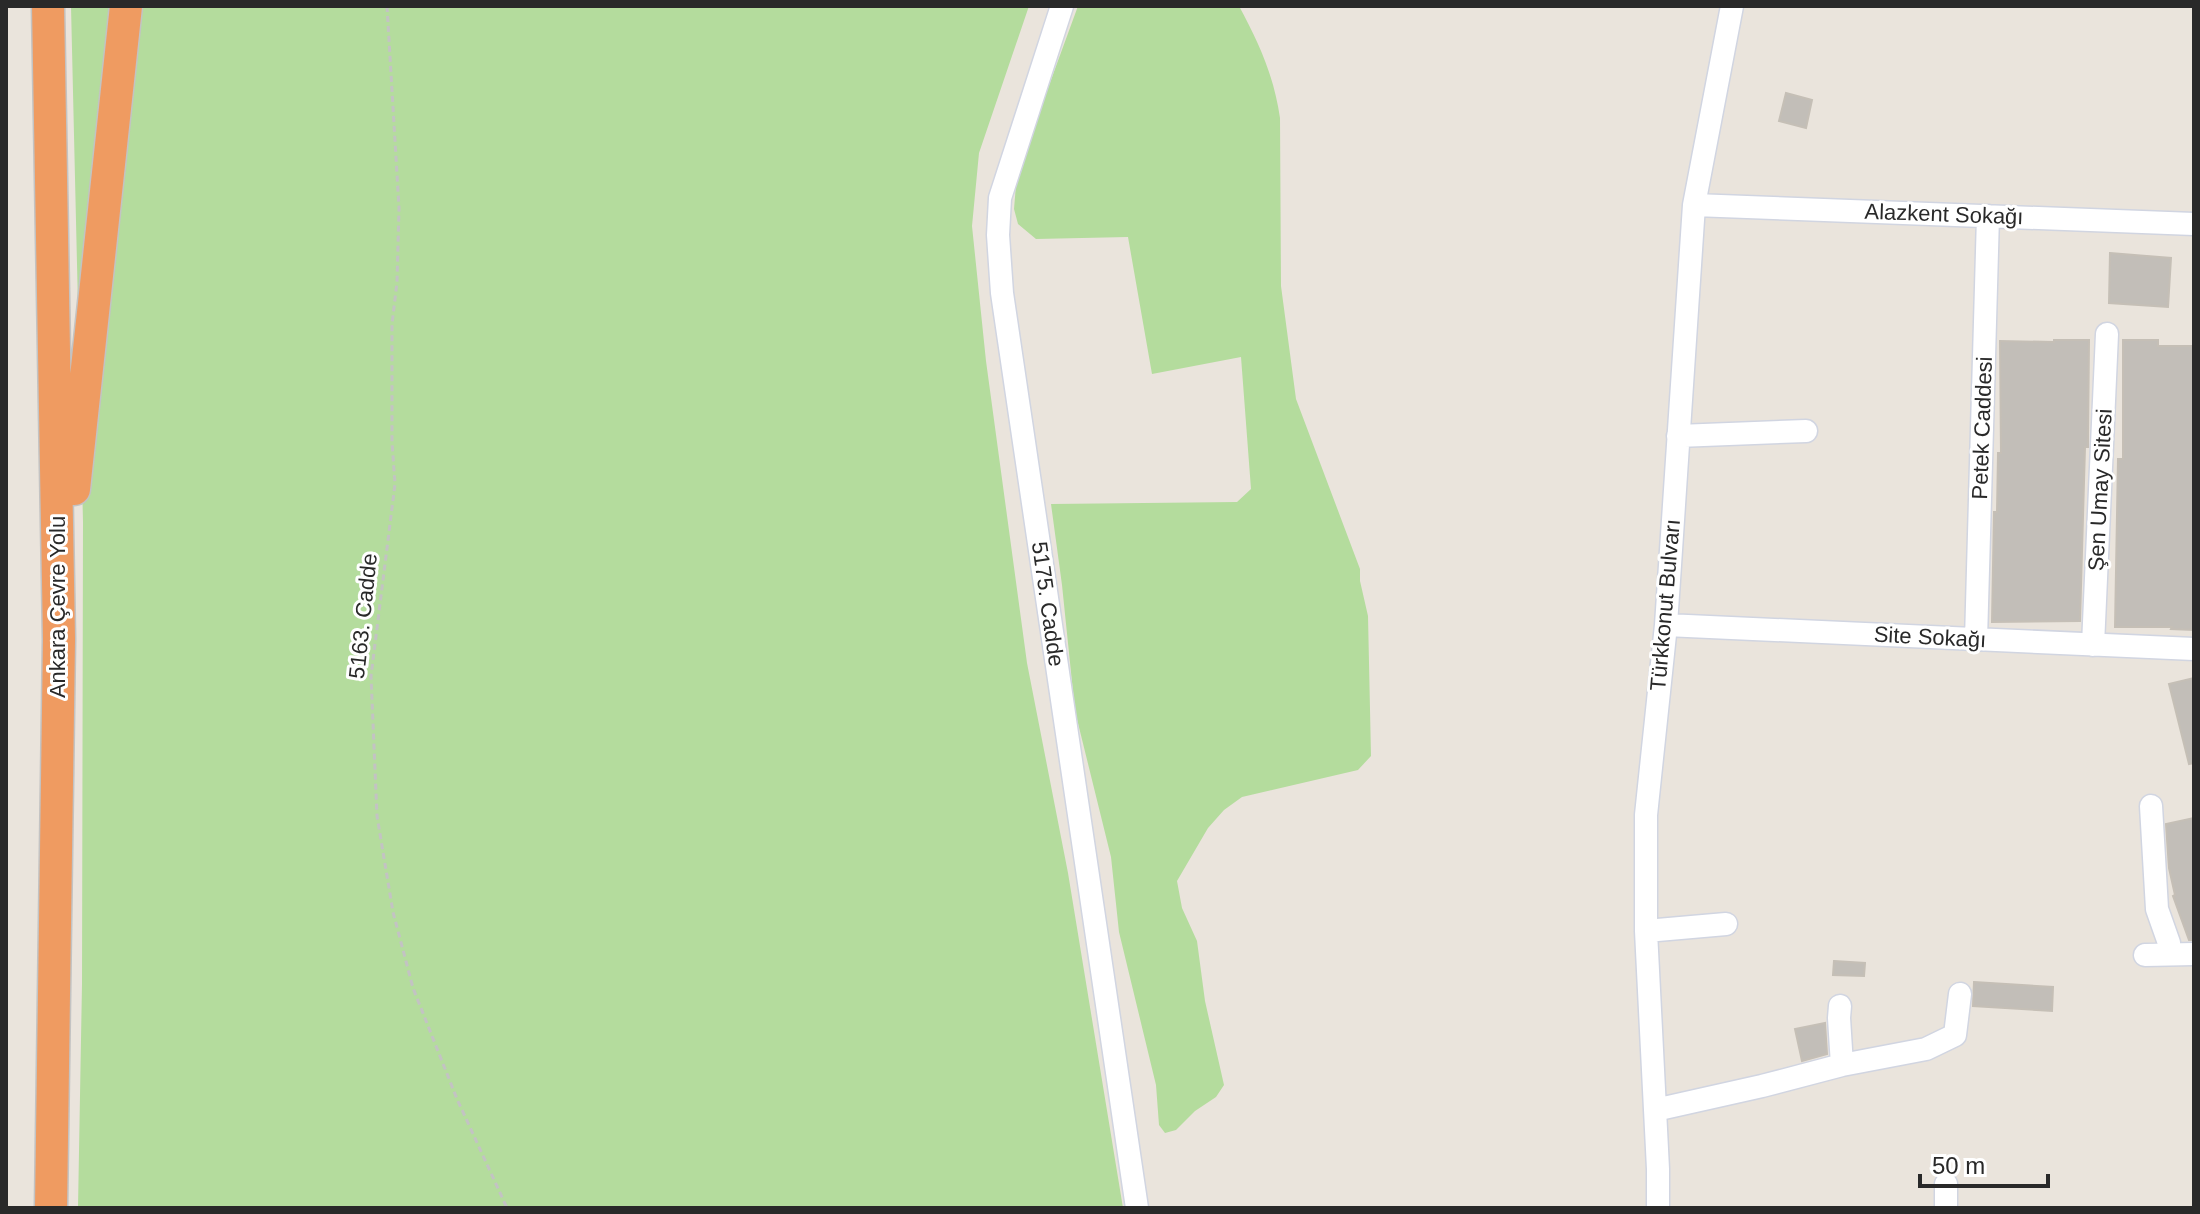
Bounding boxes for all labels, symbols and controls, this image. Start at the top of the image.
street label: Alazkent Sokağı [1864,199,2024,229]
street label: Petek Caddesi [1967,356,1997,500]
street label: Şen Umay Sitesi [2083,408,2117,572]
street label: Ankara Çevre Yolu [45,516,70,698]
street label: Türkkonut Bulvarı [1645,518,1685,692]
street label: 5175. Cadde [1027,540,1069,668]
street label: 5163. Cadde [344,552,382,680]
street label: Site Sokağı [1873,622,1987,652]
scale bar [1920,1138,2048,1188]
text: 50 m [1932,1152,1985,1179]

